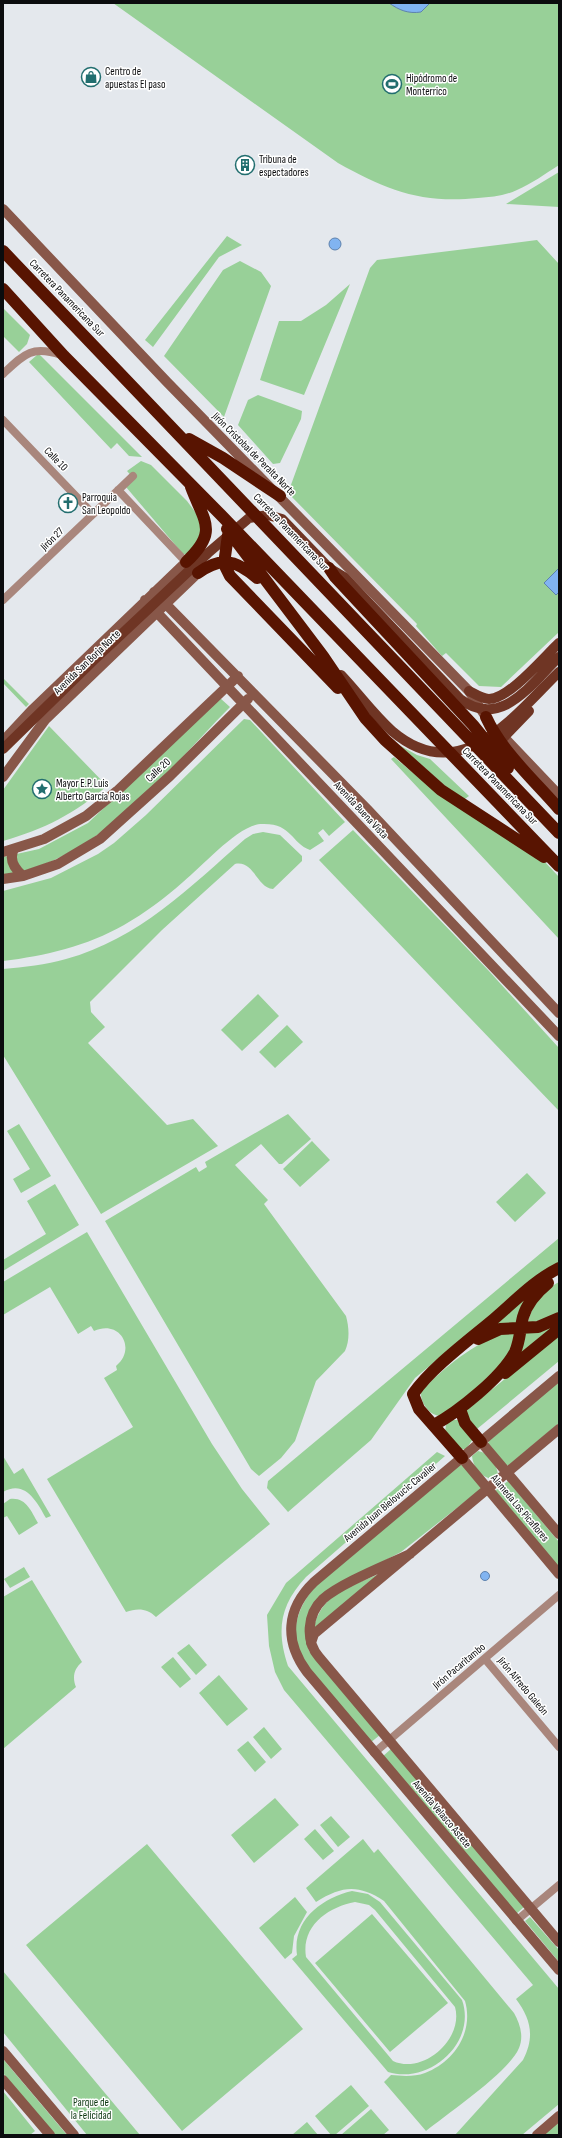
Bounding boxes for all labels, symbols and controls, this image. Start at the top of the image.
place label: Centro de apuestas El paso [105,65,166,91]
shop icon: Centro de apuestas El paso [80,66,102,88]
place label: Hipódromo de Monterrico [406,72,457,98]
sports icon: Hipódromo de Monterrico [381,73,403,95]
place label: Tribuna de espectadores [259,153,309,179]
building icon: Tribuna de espectadores [234,154,256,176]
street label: Carretera Panamericana Sur [27,257,107,339]
street label: Jirón Cristobal de Peralta Norte [209,409,298,498]
street label: Calle 10 [41,444,71,474]
place label: Parroquia San Leopoldo [82,491,131,517]
street label: Carretera Panamericana Sur [251,491,331,573]
church icon: Parroquia San Leopoldo [57,492,79,514]
street label: Jirón 27 [37,524,67,554]
street label: Avenida San Borja Norte [50,627,123,698]
street label: Carretera Panamericana Sur [460,745,540,827]
street label: Calle 20 [143,755,173,785]
place label: Mayor E.P. Luis Alberto García Rojas [55,777,130,803]
place icon: Mayor E.P. Luis Alberto García Rojas [31,778,53,800]
street label: Avenida Buena Vista [330,778,391,841]
street label: Avenida Juan Bielovucic Cavalier [340,1459,439,1545]
street label: Alameda Los Picaflores [488,1471,552,1544]
street label: Jirón Pacaritambo [429,1640,488,1692]
street label: Jirón Alfredo Galeón [494,1653,551,1718]
street label: Avenida Velasco Astete [409,1777,474,1851]
park label: Parque de la Felicidad [71,2096,112,2122]

